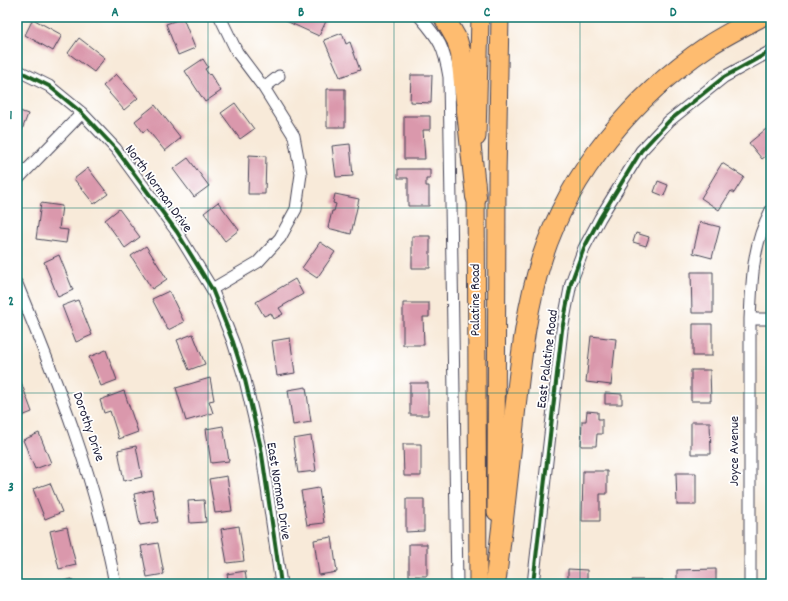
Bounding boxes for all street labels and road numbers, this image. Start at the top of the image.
street label: North Norman Drive [119,141,197,237]
street label: Palatine Road [466,264,486,336]
street label: East Palatine Road [532,308,564,410]
street label: Dorothy Drive [67,390,109,464]
street label: Joyce Avenue [725,416,745,486]
street label: East Norman Drive [260,441,296,541]

